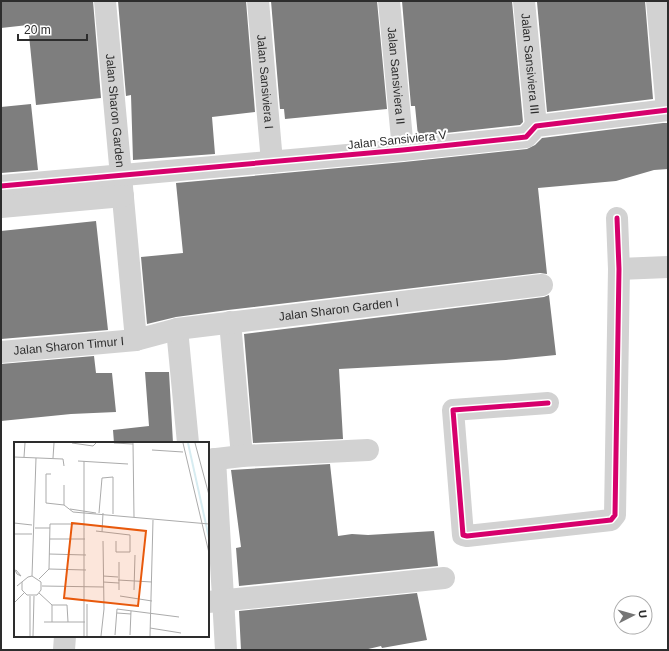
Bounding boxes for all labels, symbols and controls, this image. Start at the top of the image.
street label: Jalan Sansiviera III [518,12,542,115]
scale bar [18,16,87,42]
text: 20 m [24,23,51,37]
street label: Jalan Sansiviera II [384,26,408,125]
street label: Jalan Sansiviera I [254,34,276,130]
street label: Jalan Sharon Garden [103,53,127,168]
street label: Jalan Sansiviera V [347,128,447,152]
street label: Jalan Sharon Garden I [278,295,400,324]
street label: Jalan Sharon Timur I [13,334,125,358]
inset map [14,442,209,637]
north arrow [613,595,653,635]
text: U [637,609,649,619]

